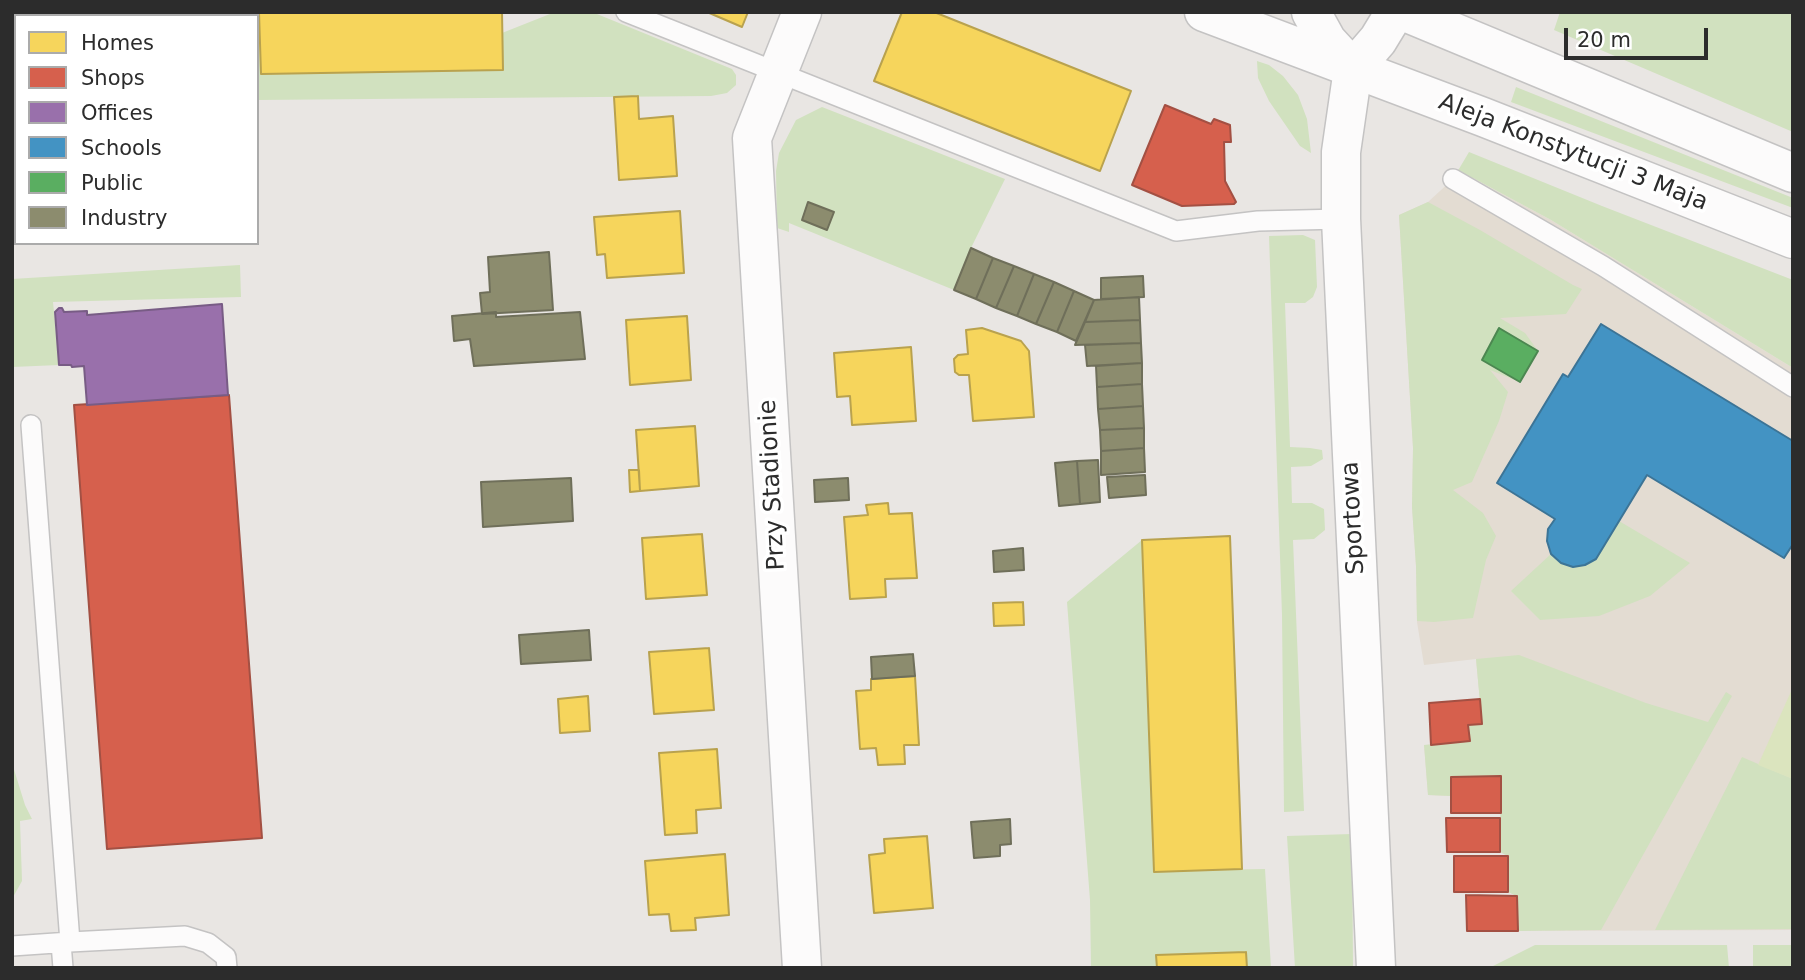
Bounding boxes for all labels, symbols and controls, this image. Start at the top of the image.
legend [14,14,259,245]
scale bar [1567,14,1710,58]
text: 20 m [1577,28,1631,52]
text: Homes [81,31,154,55]
text: Shops [81,66,145,90]
street label: Aleja Konstytucji 3 Maja [1434,88,1712,218]
text: Offices [81,101,153,125]
text: Schools [81,136,162,160]
text: Public [81,171,143,195]
text: Industry [81,206,167,230]
street label: Przy Stadionie [754,399,792,571]
street label: Sportowa [1337,461,1371,575]

